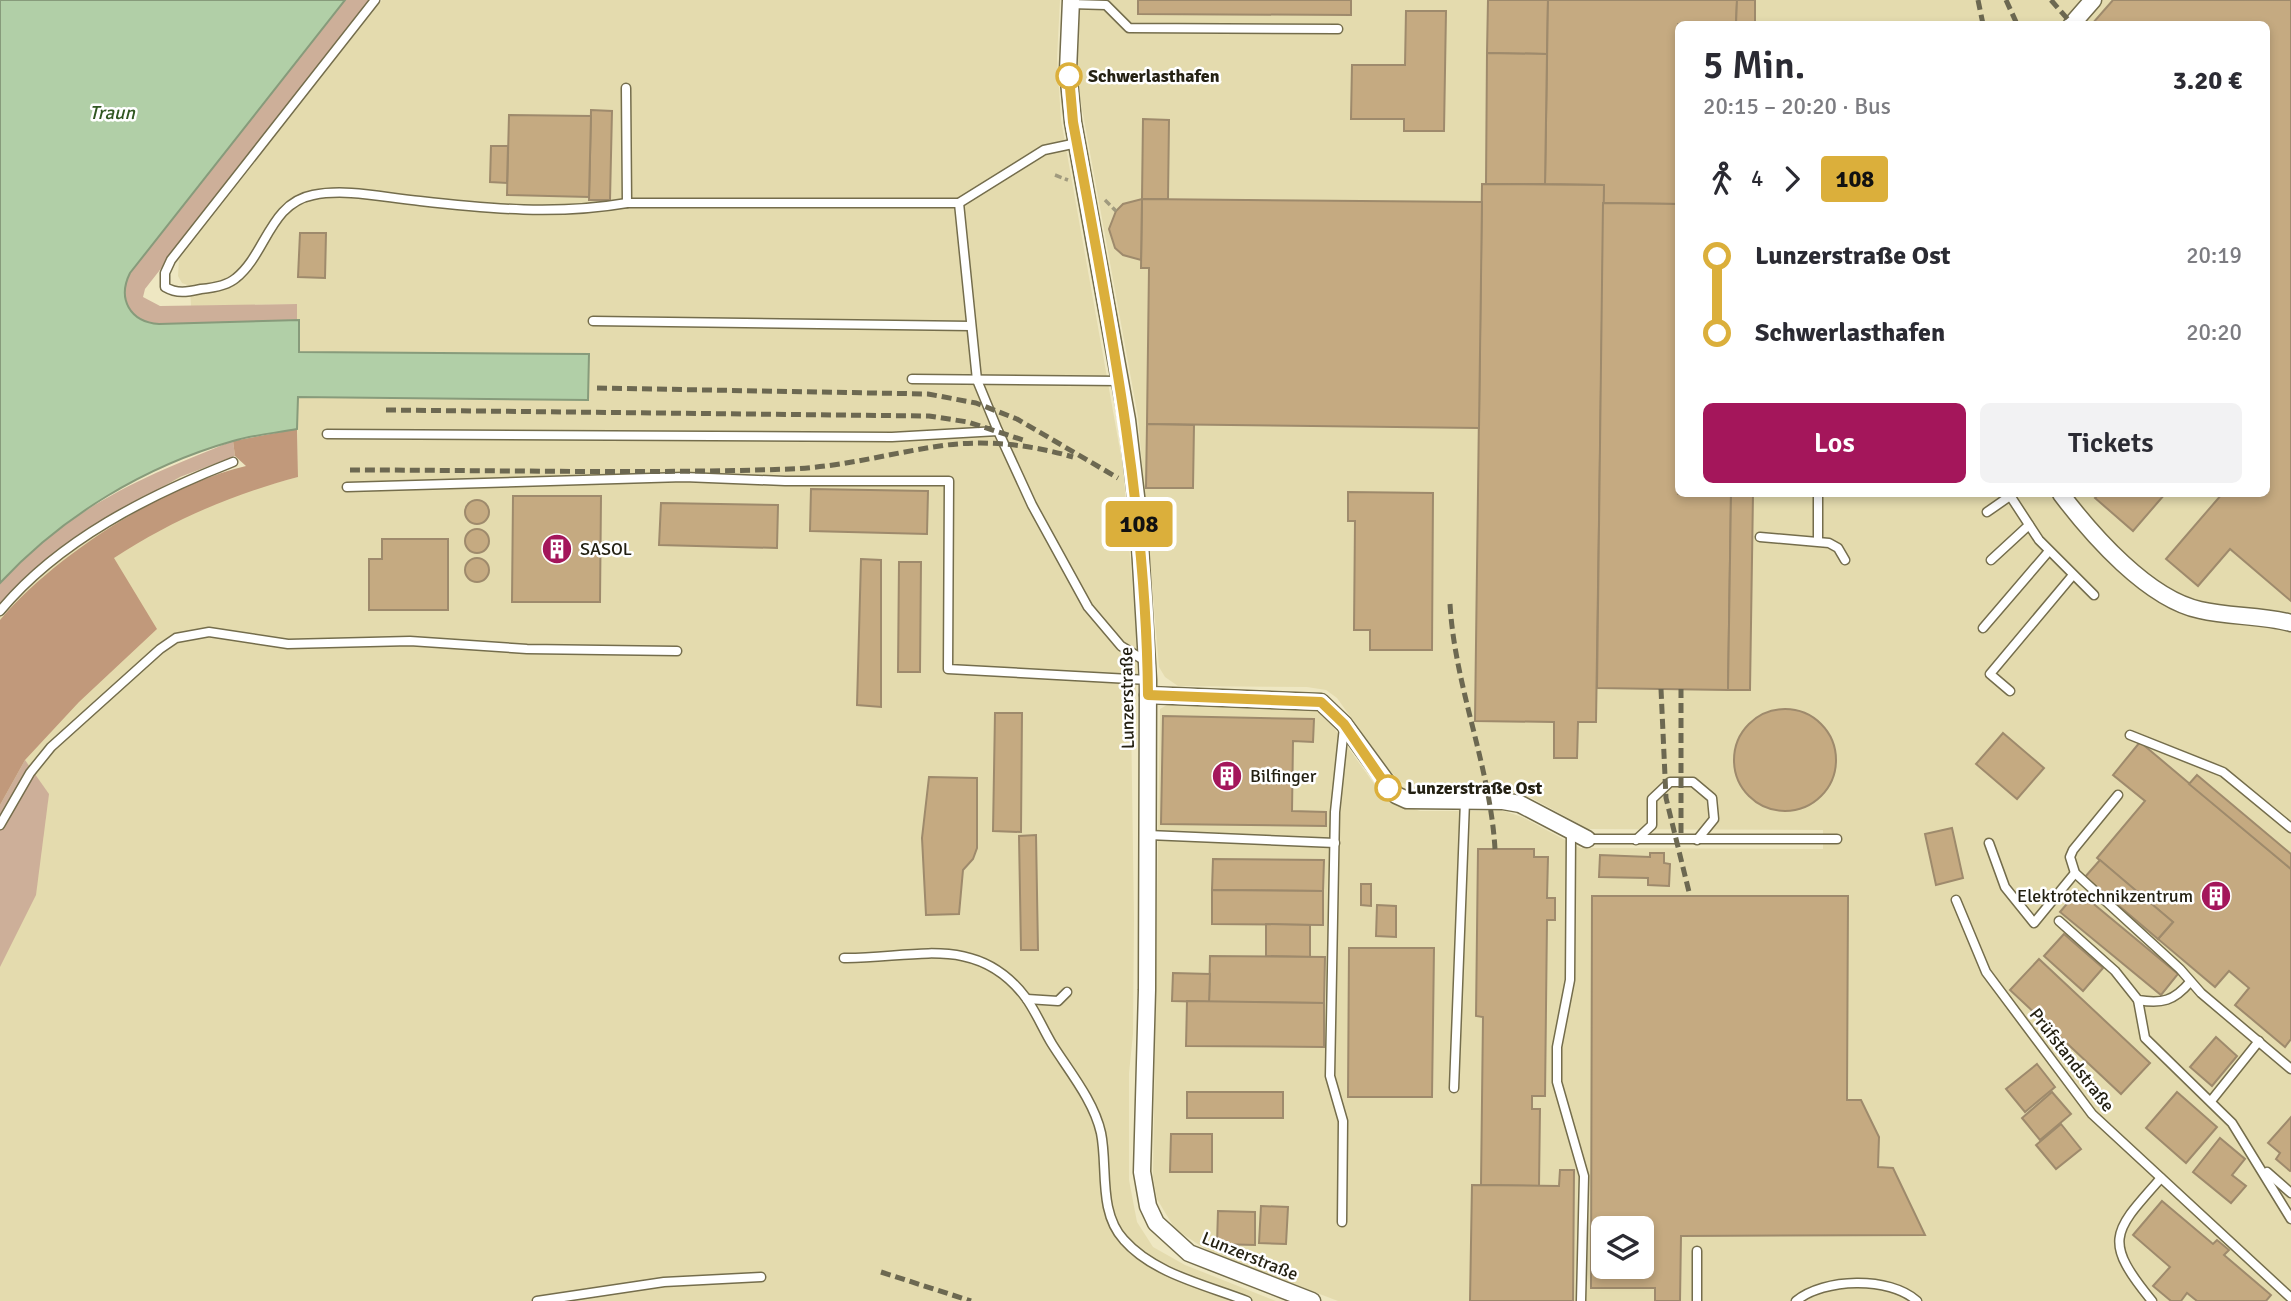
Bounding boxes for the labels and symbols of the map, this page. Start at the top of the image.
marker: Schwerlasthafen [1056,63,1082,89]
place label: Schwerlasthafen [1088,65,1220,87]
water label: Traun [89,101,135,125]
line badge: 108 [1099,501,1179,547]
building icon: SASOL [540,532,574,566]
place label: SASOL [580,538,632,560]
street label: Lunzerstraße [1115,647,1139,749]
building icon: Bilfinger [1210,759,1244,793]
place label: Bilfinger [1250,765,1317,787]
marker: Lunzerstraße Ost [1375,775,1401,801]
place label: Lunzerstraße Ost [1407,777,1543,799]
building icon: Elektrotechnikzentrum [2199,879,2233,913]
place label: Elektrotechnikzentrum [2017,885,2193,907]
street label: Prüfstandstraße [2025,1004,2119,1116]
street label: Lunzerstraße [1199,1227,1301,1285]

